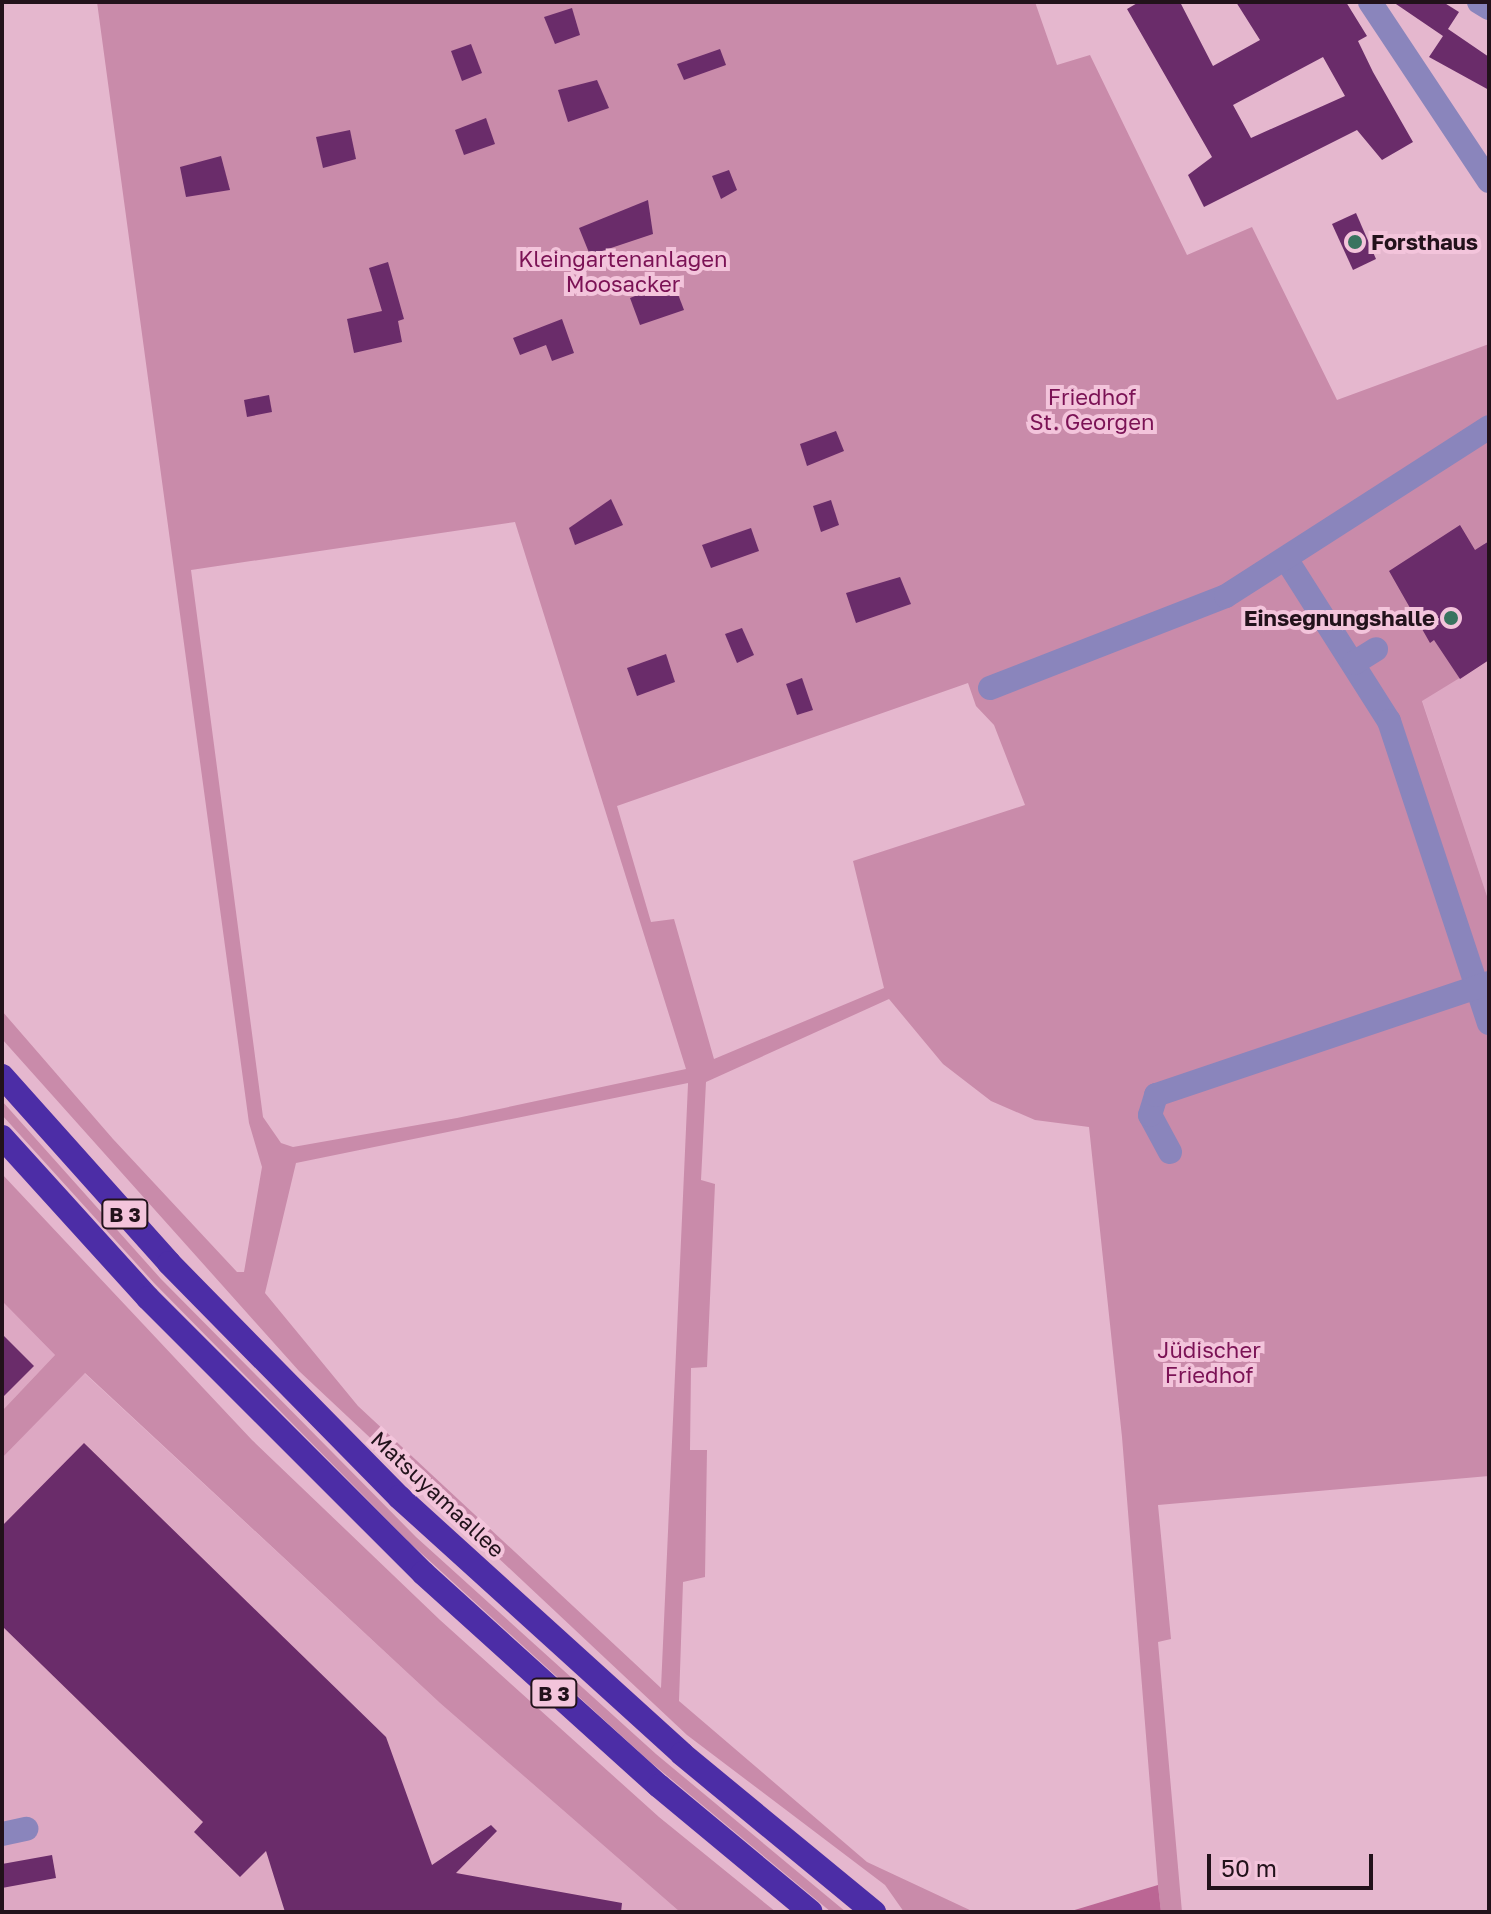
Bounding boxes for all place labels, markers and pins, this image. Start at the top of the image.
place label: Forsthaus [1371,229,1478,255]
marker: Forsthaus [1346,233,1364,251]
place label: Einsegnungshalle [1244,605,1435,631]
marker: Einsegnungshalle [1442,609,1460,627]

